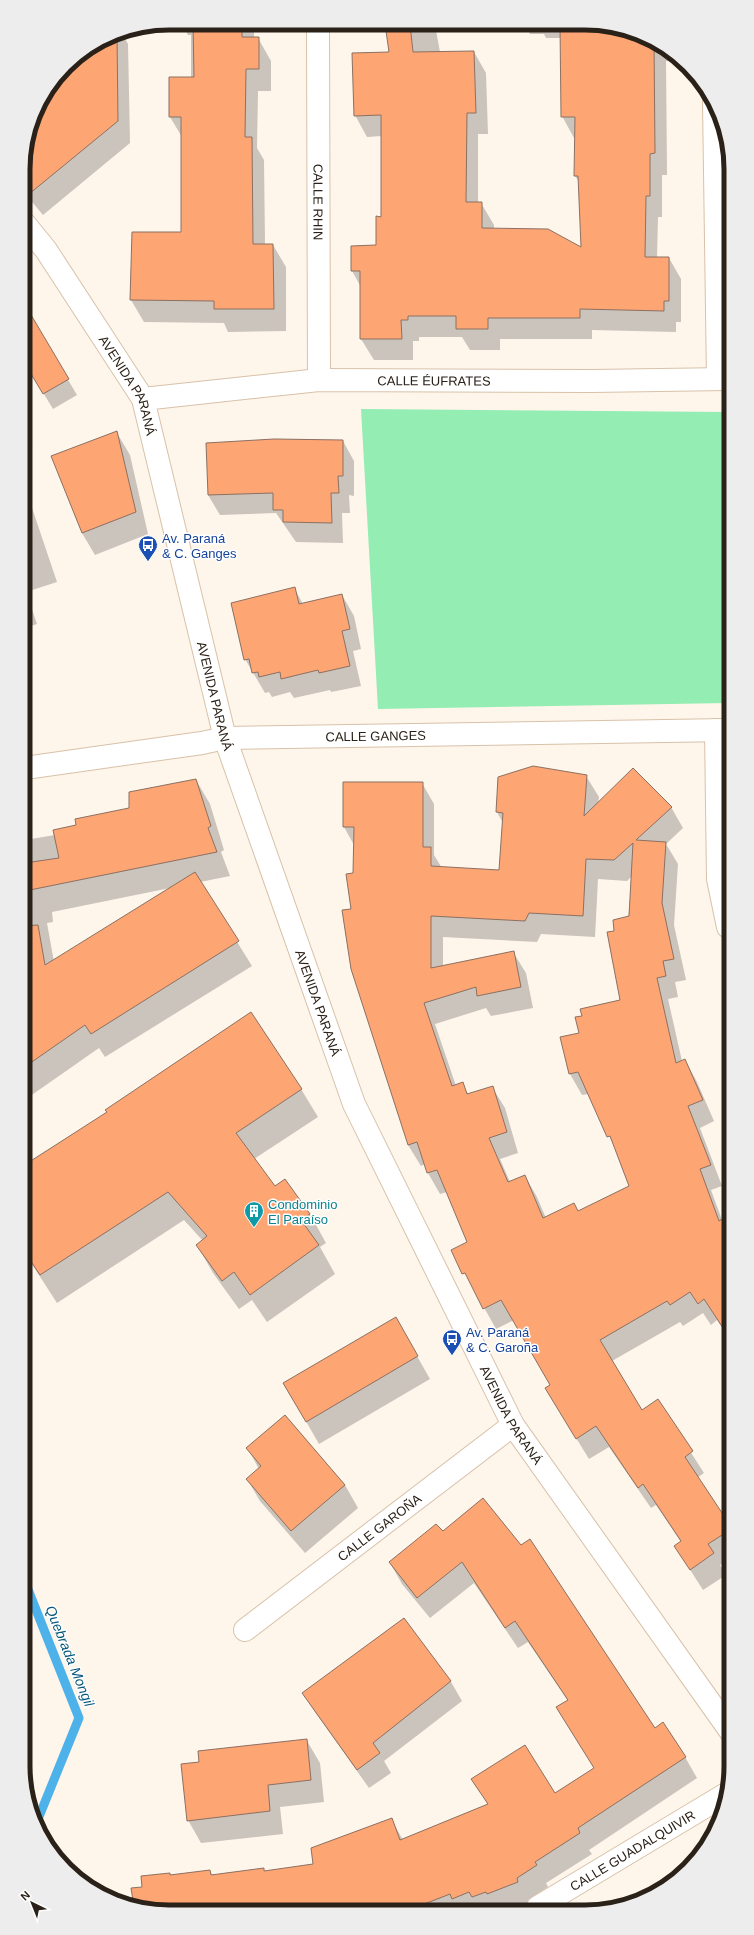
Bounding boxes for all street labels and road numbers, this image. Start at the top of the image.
street label: CALLE RHIN [310,164,326,240]
street label: AVENIDA PARANÁ [96,333,159,437]
street label: CALLE ÉUFRATES [377,373,491,389]
street label: AVENIDA PARANÁ [194,640,236,753]
street label: CALLE GANGES [325,728,426,744]
street label: AVENIDA PARANÁ [292,948,344,1058]
street label: AVENIDA PARANÁ [477,1363,546,1467]
street label: CALLE GAROÑA [335,1491,425,1564]
street label: CALLE GUADALQUIVIR [567,1807,698,1894]

